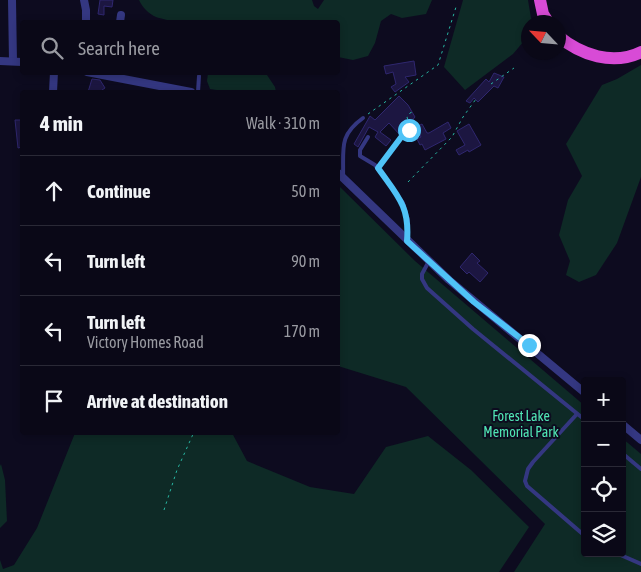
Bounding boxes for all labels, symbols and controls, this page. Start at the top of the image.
north arrow [521,15,566,60]
search box [20,20,340,75]
icon: search [38,34,66,62]
text: Search here [78,37,160,59]
text: 4 min [40,111,83,135]
text: Walk · 310 m [246,114,320,132]
route start [398,119,421,142]
icon: ahead [40,177,68,205]
text: Continue [87,180,151,202]
text: 50 m [291,182,320,200]
icon: left [40,247,68,275]
text: Turn left [87,250,145,272]
text: 90 m [291,252,320,270]
text: Turn left [87,311,145,333]
icon: left [40,317,68,345]
text: 170 m [284,322,320,340]
text: Victory Homes Road [87,333,204,351]
route end [518,334,541,357]
map controls [581,377,626,557]
button: + [581,377,626,422]
icon: arrive [40,387,68,415]
text: Arrive at destination [87,390,228,412]
park label: Forest Lake Memorial Park [483,408,559,440]
button: − [581,422,626,467]
button: locate [581,467,626,512]
button: layers [581,512,626,557]

